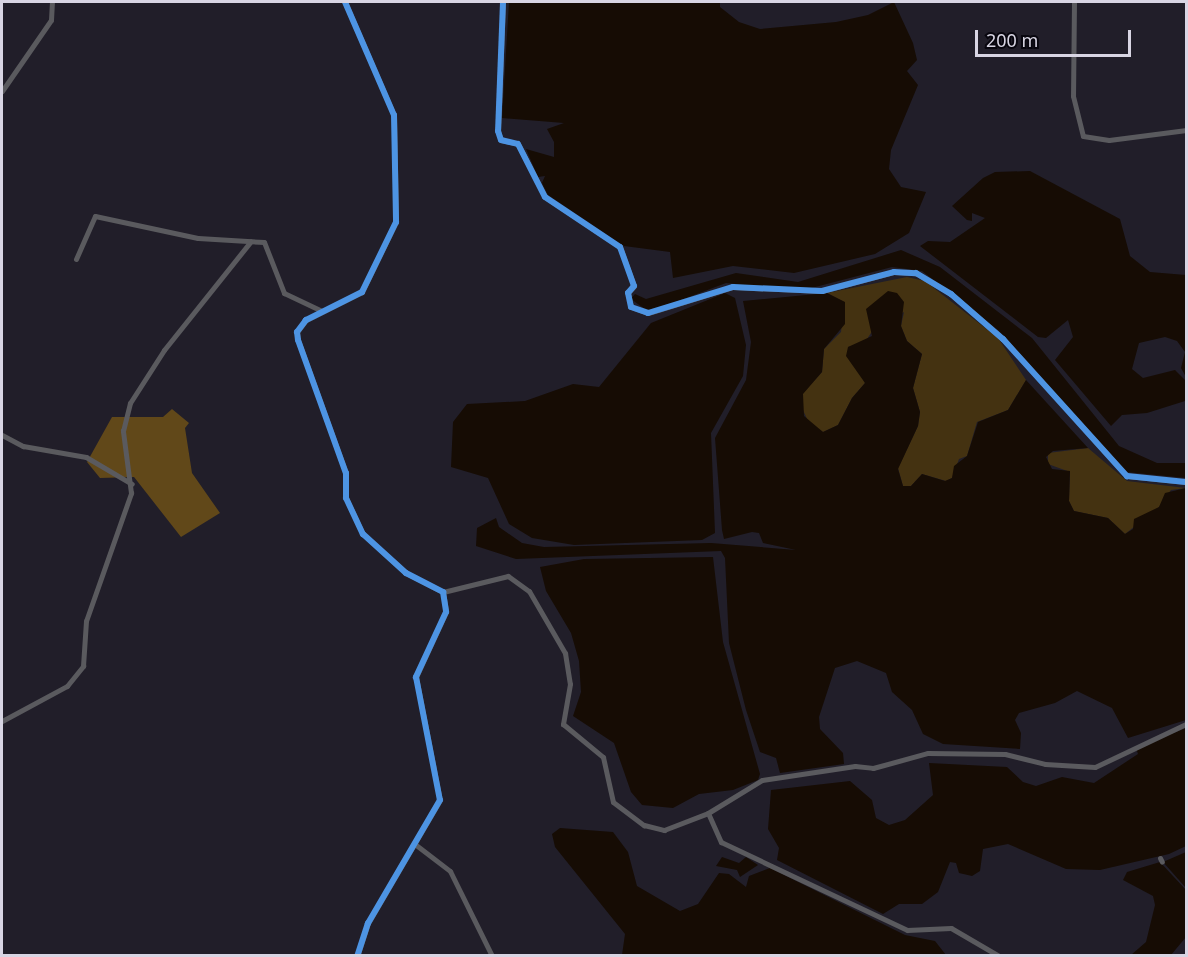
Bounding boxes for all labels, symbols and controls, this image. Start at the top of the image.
scale bar [978,18,1134,56]
text: 200 m [986,28,1038,52]

